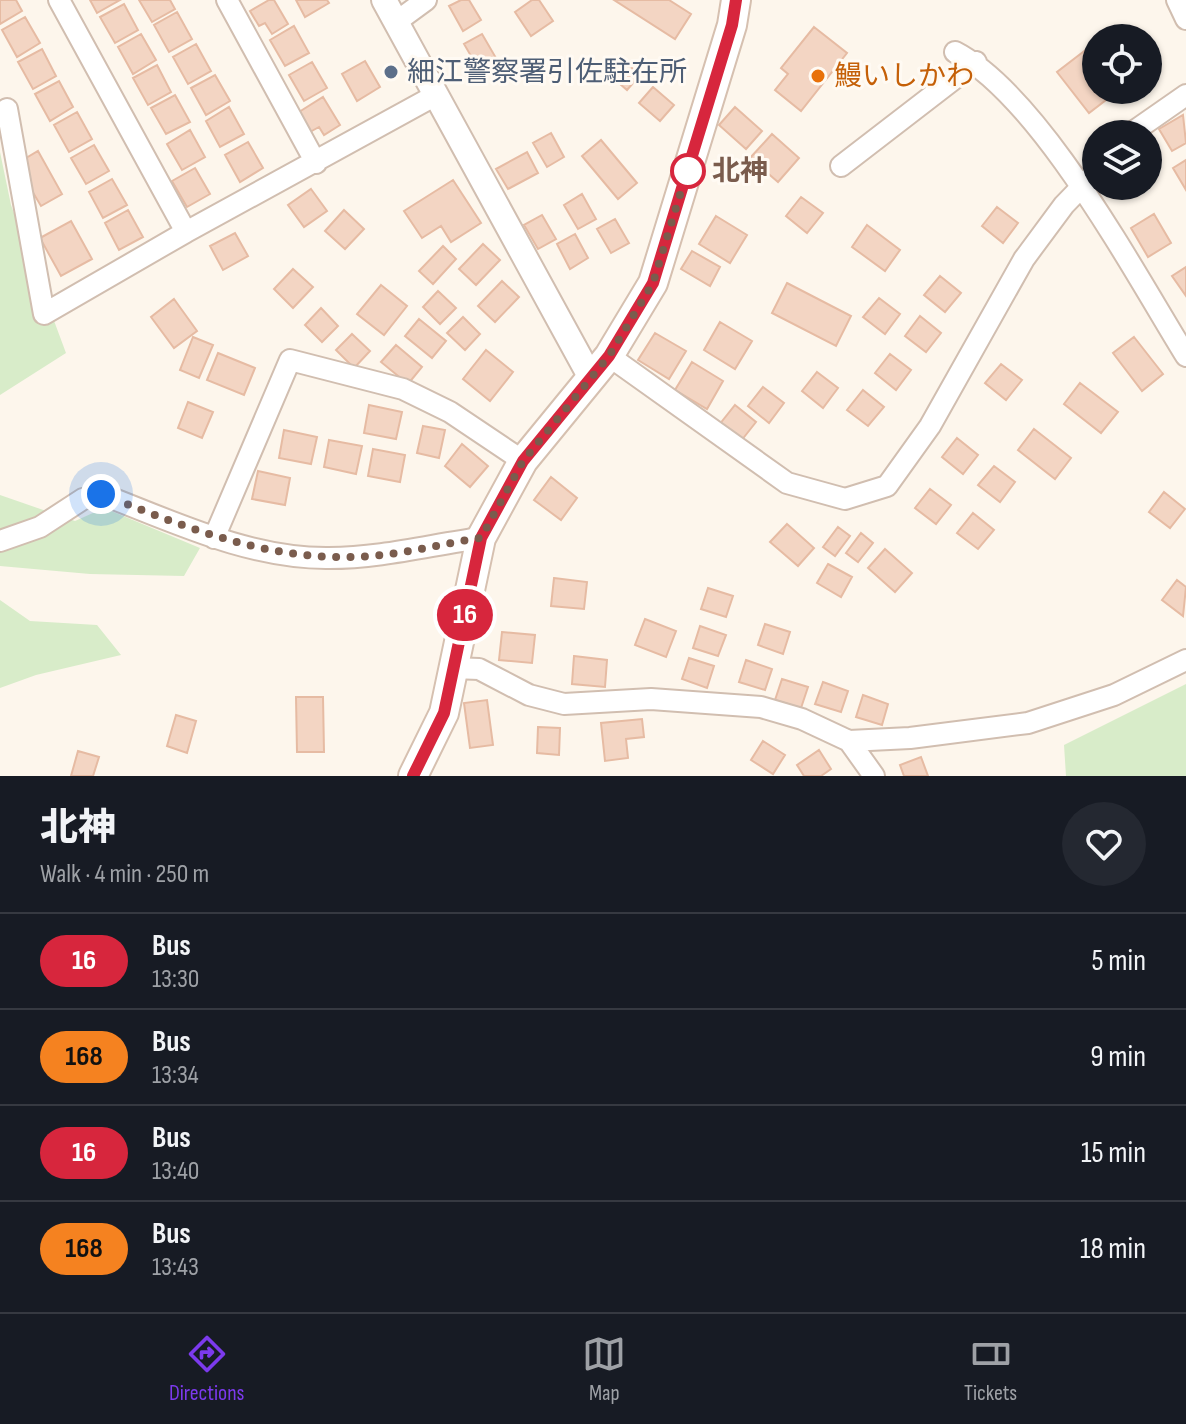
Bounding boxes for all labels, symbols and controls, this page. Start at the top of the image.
map controls [1082,24,1162,200]
button: locate [1082,24,1162,104]
place label: 細江警察署引佐駐在所 [407,56,687,89]
place label: 鰻いしかわ [834,60,974,93]
marker: 細江警察署引佐駐在所 [382,63,400,81]
marker: 鰻いしかわ [809,67,827,85]
button: layers [1082,120,1162,200]
marker: 北神 [671,154,705,188]
place label: 北神 [712,155,768,188]
your location [81,474,121,514]
line badge: 16 [429,589,501,641]
text: 16 [453,598,477,631]
button: heart [1062,802,1146,886]
text: 北神 [40,806,116,851]
text: Walk · 4 min · 250 m [40,859,209,890]
text: Bus [152,928,191,964]
text: 5 min [1092,943,1146,979]
text: 16 [72,944,96,977]
text: 13:30 [152,964,199,995]
text: Bus [152,1024,191,1060]
text: 9 min [1090,1039,1146,1075]
text: 168 [65,1040,103,1073]
text: 13:34 [152,1060,199,1091]
text: Bus [152,1120,191,1156]
text: 15 min [1081,1135,1146,1171]
text: 16 [72,1136,96,1169]
text: 13:40 [152,1156,199,1187]
text: Bus [152,1216,191,1252]
text: 18 min [1080,1231,1146,1267]
text: 168 [65,1232,103,1265]
text: 13:43 [152,1252,199,1283]
tab: Directions [169,1332,245,1407]
tab: Map [582,1332,626,1407]
tab: Tickets [964,1332,1017,1407]

